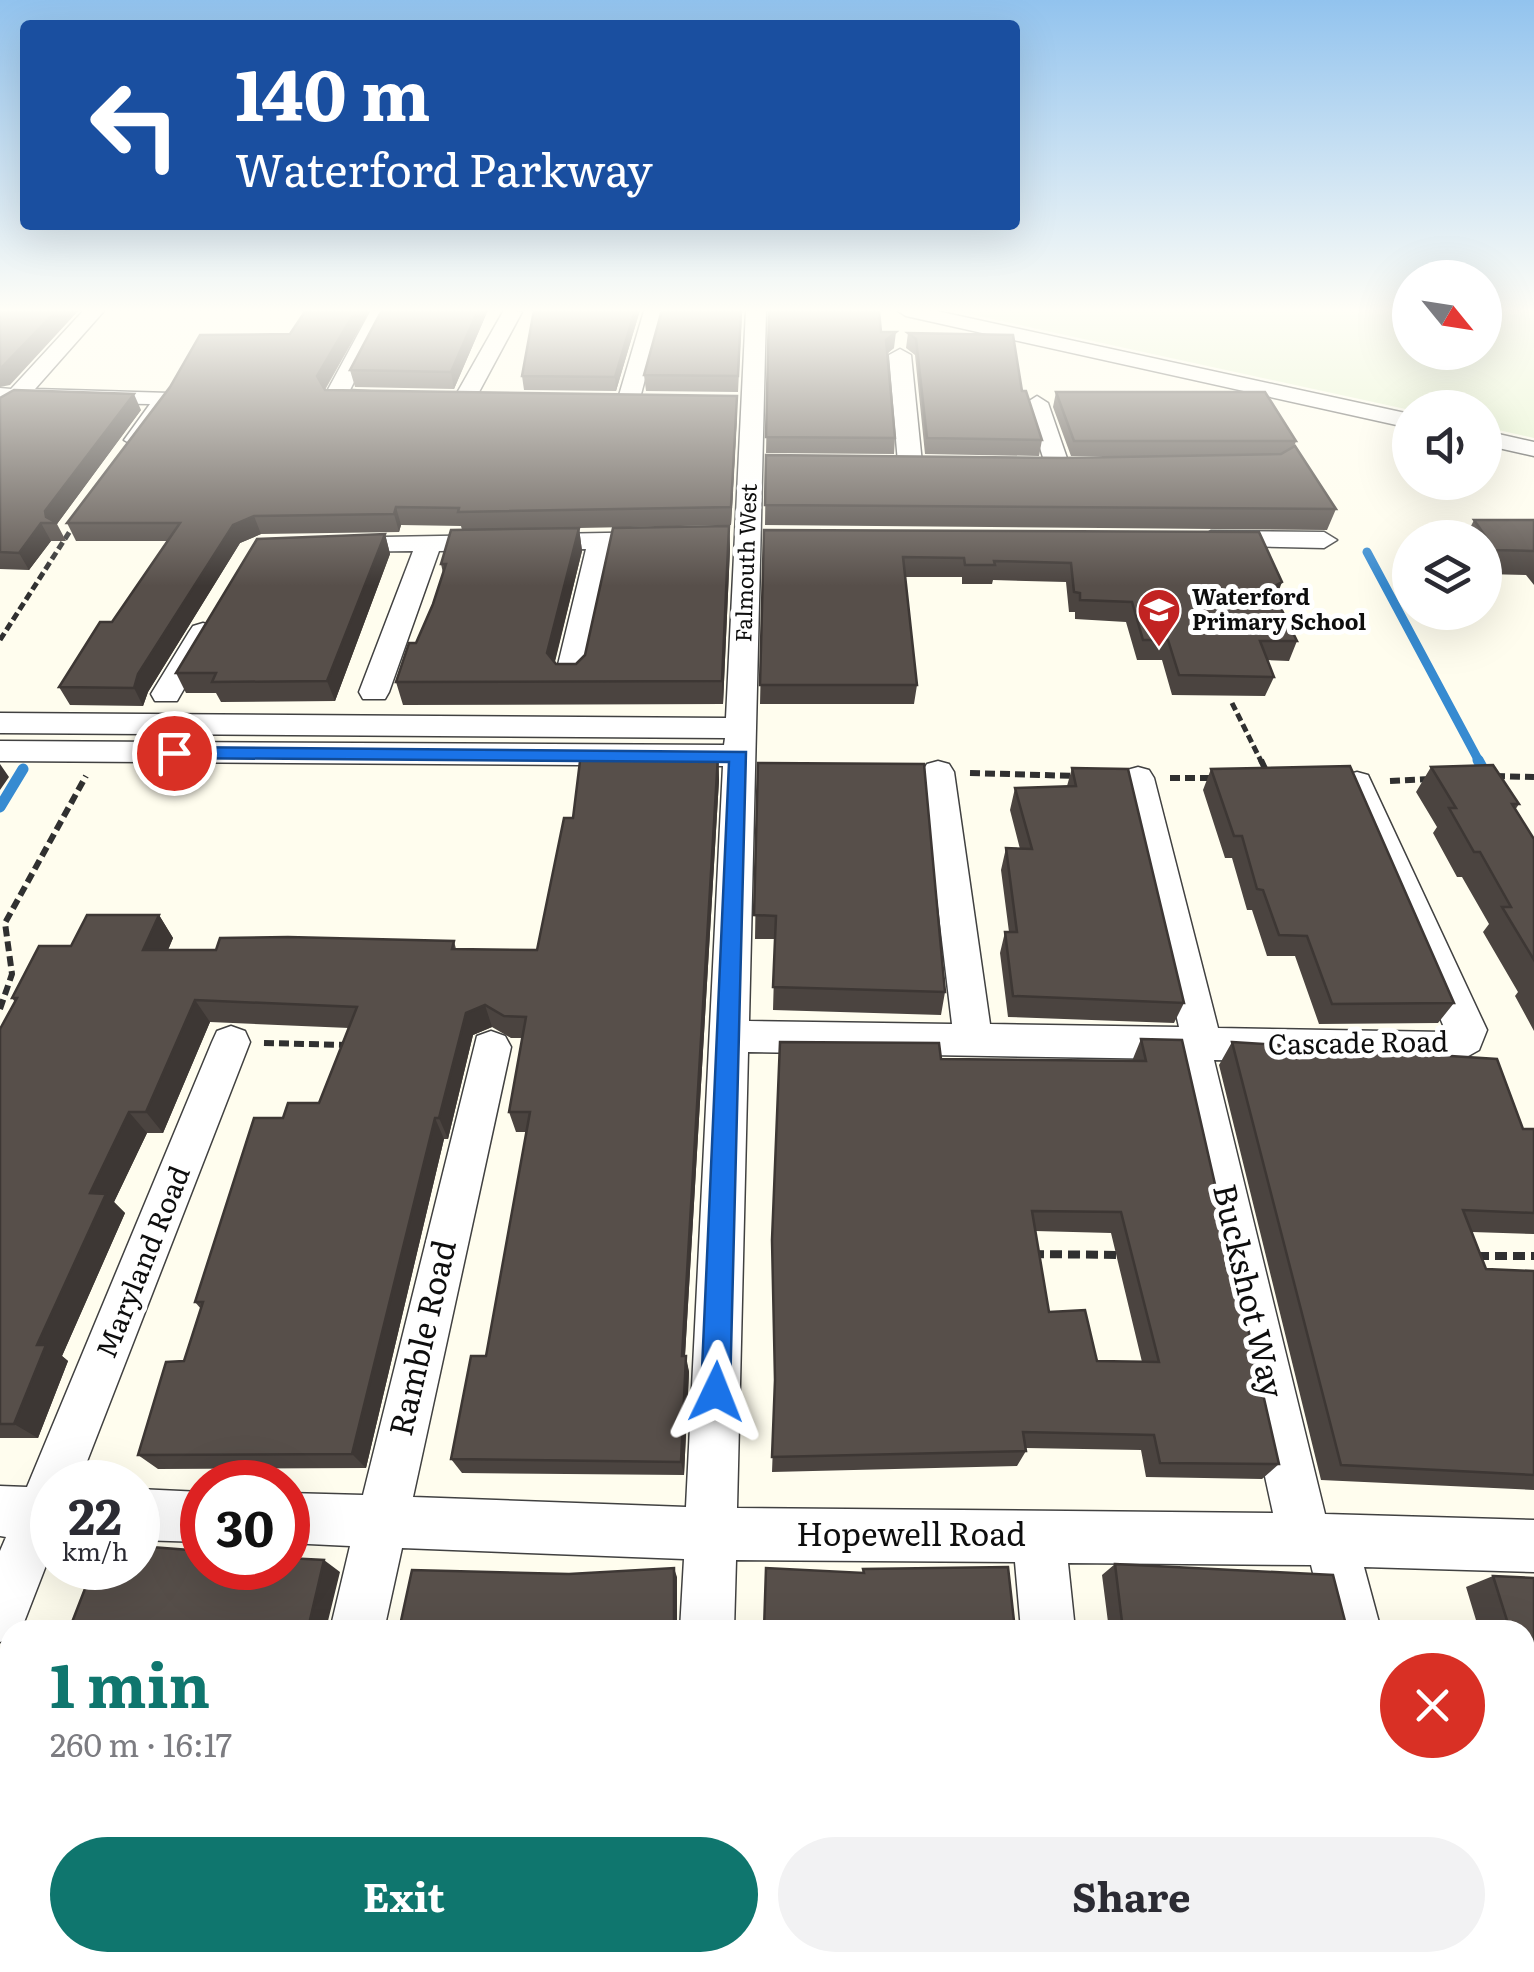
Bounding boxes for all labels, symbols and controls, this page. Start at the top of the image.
text: 140 m [235,39,430,143]
icon: left [70,60,200,190]
text: Waterford Parkway [235,134,653,201]
north arrow [1392,260,1502,370]
map controls [1392,260,1502,630]
button: sound [1392,390,1502,500]
street label: Falmouth West [725,483,764,643]
button: layers [1392,520,1502,630]
place label: Waterford Primary School [1192,579,1366,637]
school or university icon: Waterford Primary School [1136,587,1182,648]
pin [132,711,217,796]
icon: arrive [147,726,202,781]
street label: Cascade Road [1267,1018,1449,1064]
street label: Maryland Road [83,1159,199,1364]
street label: Buckshot Way [1203,1179,1299,1403]
street label: Ramble Road [374,1235,466,1440]
position arrow [664,1340,768,1444]
speed limit sign: 30 [180,1460,310,1590]
text: 22 [68,1476,122,1550]
street label: Hopewell Road [796,1508,1026,1556]
text: km/h [62,1532,128,1569]
text: 1 min [50,1637,210,1726]
button: close [1380,1653,1485,1758]
text: 260 m · 16:17 [50,1719,232,1767]
button: Exit [50,1837,758,1952]
button: Share [778,1837,1485,1952]

